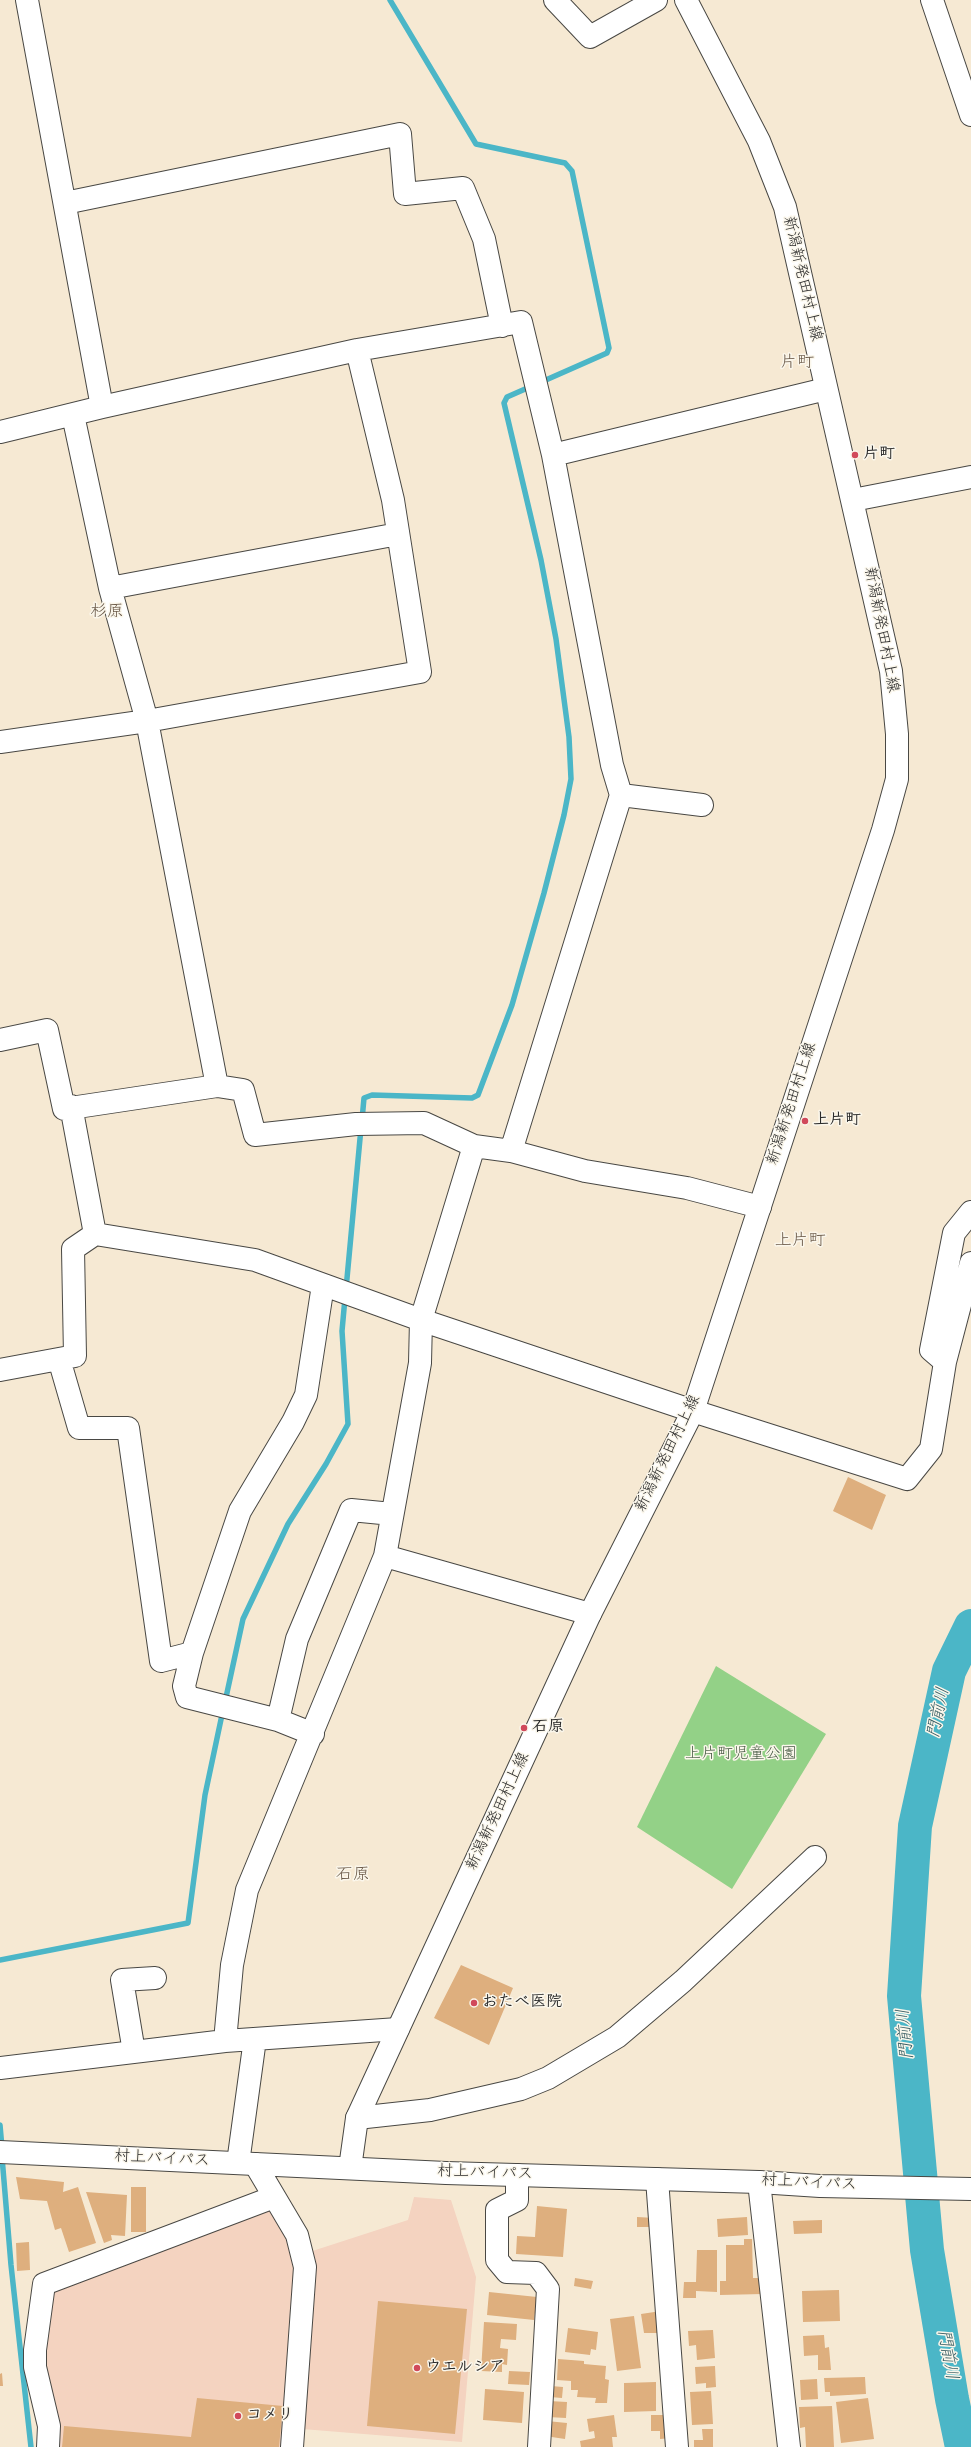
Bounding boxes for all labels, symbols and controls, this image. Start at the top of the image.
street label: 新潟新発田村上線 [777,214,825,344]
district label: 片町 [780,354,814,374]
place label: 片町 [863,445,895,465]
marker: 片町 [850,450,860,460]
street label: 新潟新発田村上線 [858,565,902,695]
district label: 杉原 [90,603,124,623]
street label: 新潟新発田村上線 [764,1040,822,1168]
place label: 上片町 [813,1111,861,1131]
marker: 上片町 [800,1116,810,1126]
district label: 上片町 [775,1232,825,1252]
street label: 新潟新発田村上線 [632,1392,706,1516]
water label: 門前川 [925,1686,955,1740]
place label: 石原 [532,1718,564,1738]
marker: 石原 [519,1723,529,1733]
park label: 上片町児童公園 [685,1745,797,1765]
street label: 新潟新発田村上線 [463,1750,535,1874]
district label: 石原 [336,1866,370,1886]
place label: おたべ医院 [482,1993,562,2013]
marker: おたべ医院 [469,1998,479,2008]
water label: 門前川 [895,2008,919,2060]
street label: 村上バイパス [114,2148,210,2172]
street label: 村上バイパス [437,2163,533,2185]
street label: 村上バイパス [761,2172,857,2196]
water label: 門前川 [932,2328,960,2382]
place label: ウエルシア [425,2358,505,2378]
marker: ウエルシア [412,2363,422,2373]
place label: コメリ [246,2406,294,2426]
marker: コメリ [233,2411,243,2421]

